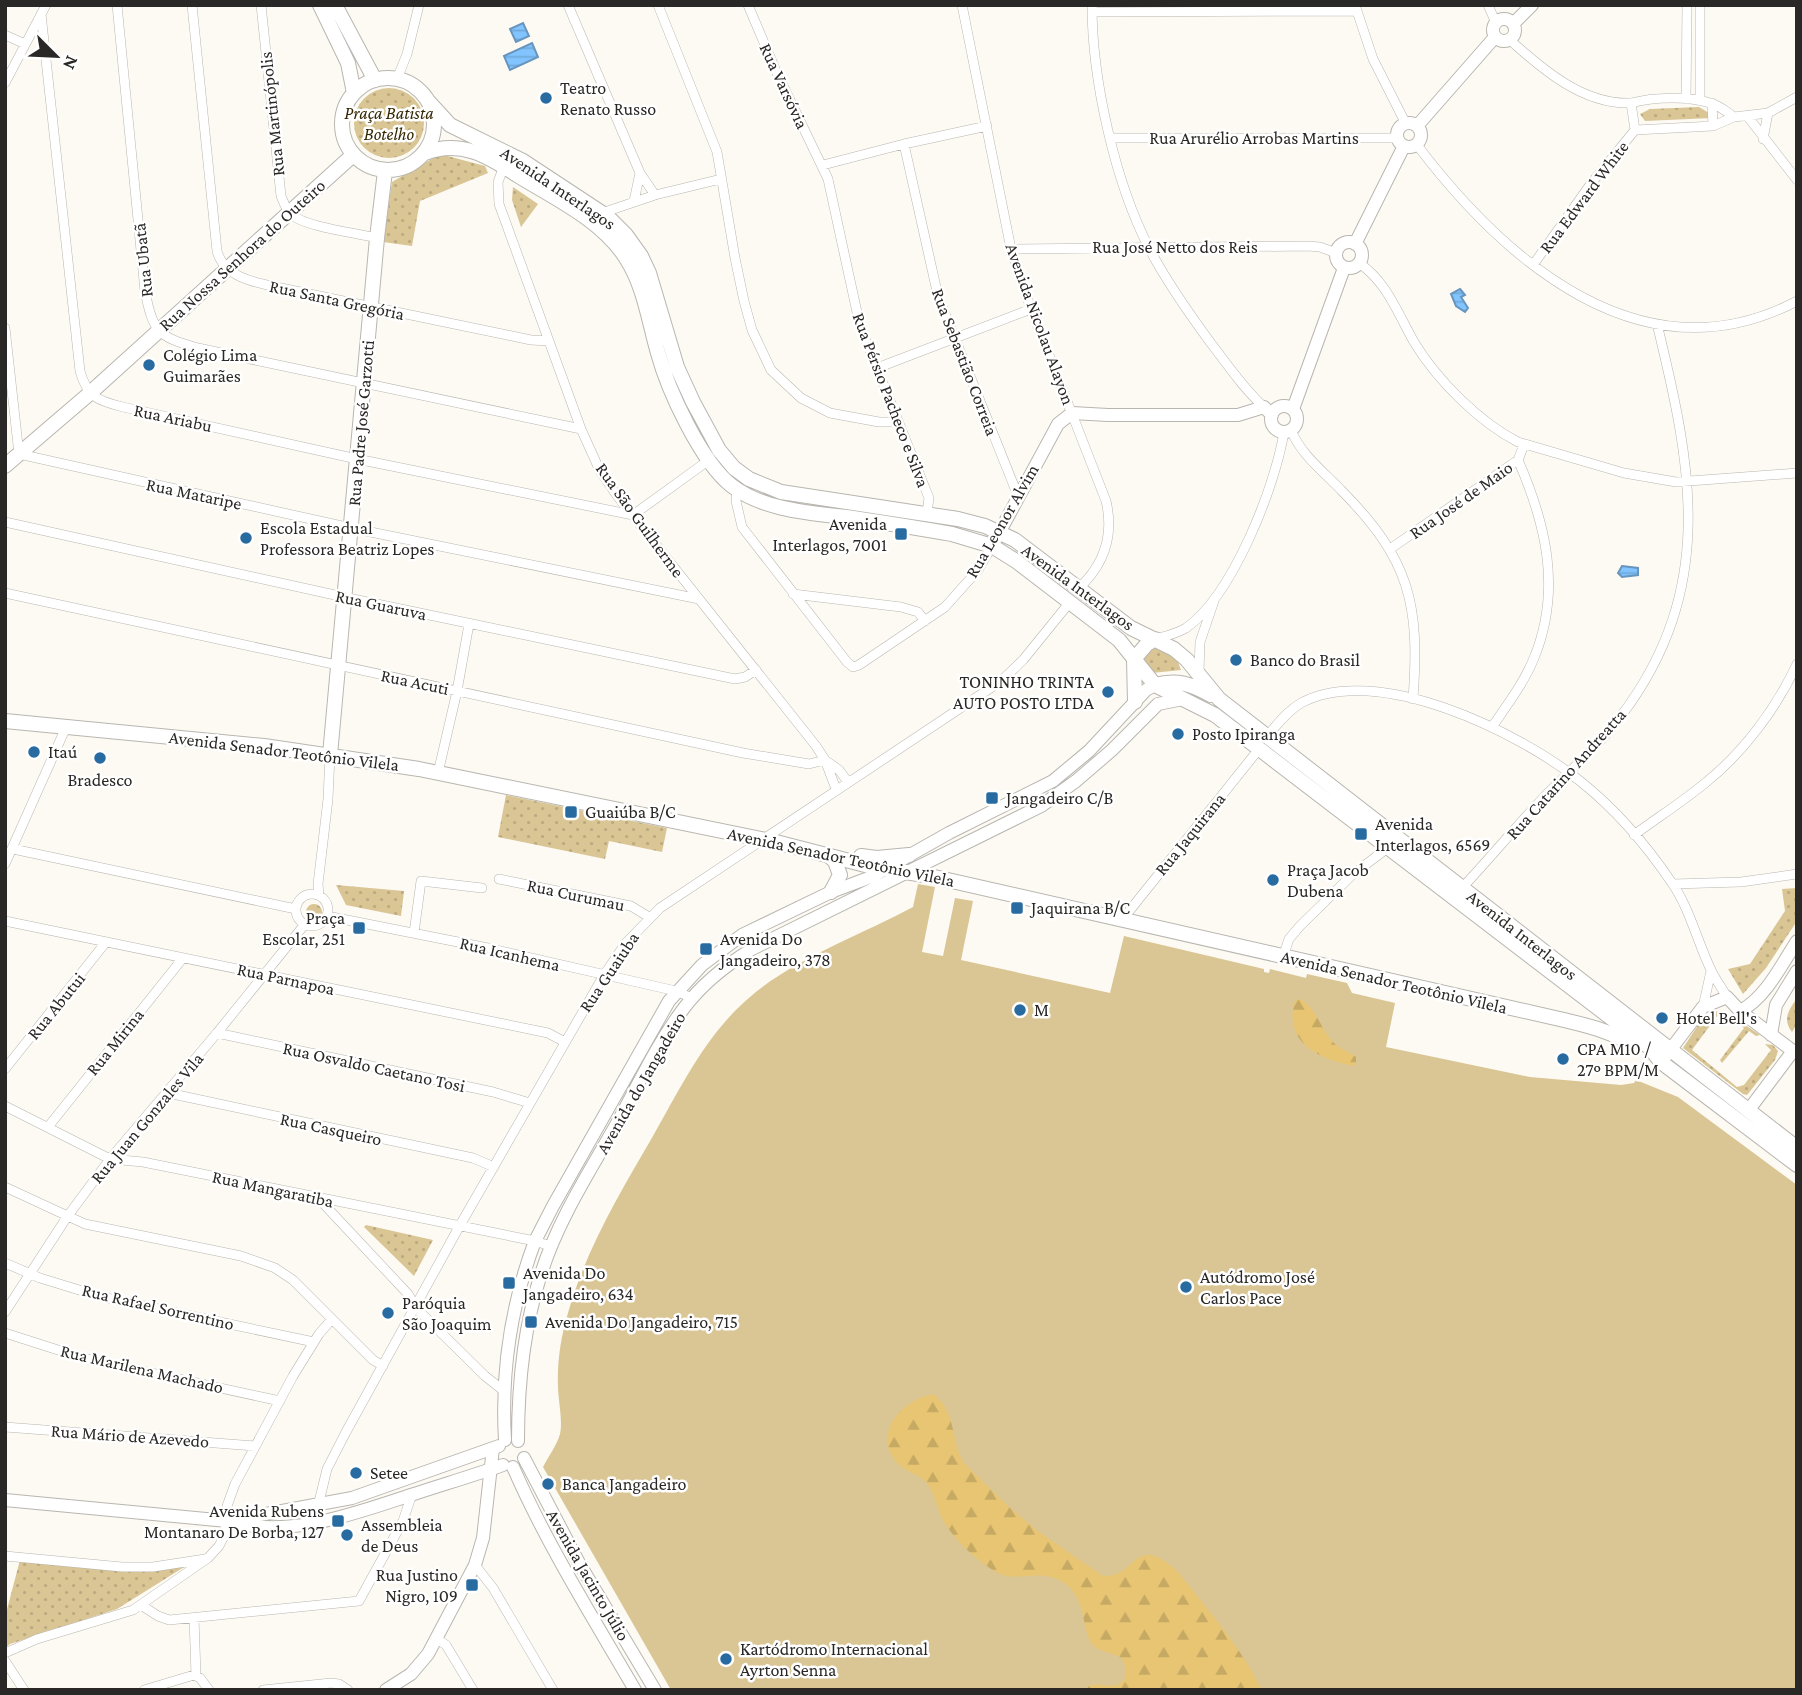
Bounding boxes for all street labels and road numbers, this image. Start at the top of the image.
street label: Rua Varsóvia [755,40,813,132]
street label: Rua Martinópolis [256,51,288,177]
street label: Rua Arurélio Arrobas Martins [1149,128,1359,148]
street label: Rua Edward White [1535,137,1633,257]
street label: Avenida Interlagos [497,142,619,234]
street label: Rua Nossa Senhora do Outeiro [155,175,329,335]
street label: Rua Ubatã [129,222,157,298]
street label: Rua José Netto dos Reis [1092,237,1258,257]
street label: Avenida Nicolau Alayon [1001,241,1079,408]
street label: Rua Santa Gregória [268,276,406,324]
street label: Rua Sebastião Correia [928,286,1002,438]
street label: Rua Pérsio Pacheco e Silva [848,310,934,490]
street label: Rua Padre José Garzotti [344,339,378,507]
street label: Rua Ariabu [132,400,214,436]
street label: Rua José de Maio [1406,457,1516,543]
street label: Rua São Guilherme [592,459,688,581]
street label: Rua Leonor Alvim [961,460,1043,581]
street label: Rua Mataripe [145,474,244,514]
street label: Avenida Interlagos [1018,539,1138,635]
street label: Rua Guaruva [334,586,428,624]
street label: Rua Acuti [379,665,451,699]
street label: Rua Catarino Andreatta [1502,705,1630,843]
street label: Avenida Senador Teotônio Vilela [168,727,400,775]
street label: Rua Jaquirana [1151,789,1229,879]
street label: Avenida Senador Teotônio Vilela [726,823,956,891]
street label: Rua Curumau [525,875,627,915]
street label: Avenida Interlagos [1463,886,1581,984]
street label: Rua Guaiuba [575,928,643,1016]
street label: Rua Icanhema [458,933,562,975]
street label: Avenida Senador Teotônio Vilela [1279,946,1509,1018]
street label: Rua Parnapoa [235,959,337,999]
street label: Rua Abutui [23,968,89,1043]
street label: Rua Mirina [82,1005,148,1079]
street label: Avenida do Jangadeiro [592,1008,690,1158]
street label: Rua Osvaldo Caetano Tosi [281,1038,467,1096]
street label: Rua Juan Gonzales Vila [87,1049,207,1187]
street label: Rua Casqueiro [278,1108,384,1150]
street label: Rua Mangaratiba [211,1166,335,1212]
street label: Rua Rafael Sorrentino [80,1280,236,1334]
street label: Rua Marilena Machado [59,1341,225,1397]
street label: Rua Mário de Azevedo [50,1420,210,1452]
street label: Avenida Jacinto Júlio [542,1506,634,1644]

